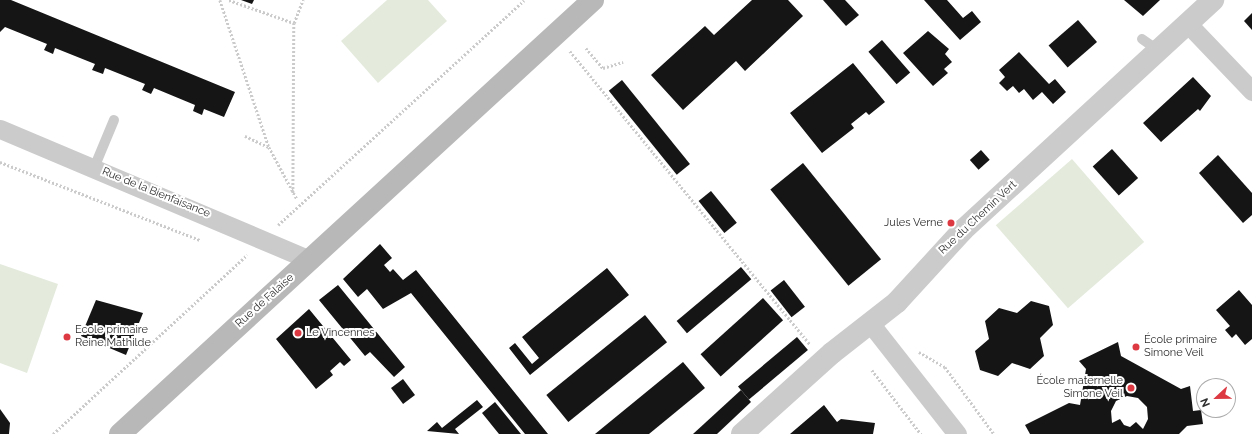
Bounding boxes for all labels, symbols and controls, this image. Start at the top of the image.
street label: Rue de la Bienfaisance [100,165,212,221]
street label: Rue du Chemin Vert [936,178,1020,258]
place label: Jules Verne [884,216,943,230]
marker: Jules Verne [946,218,956,228]
street label: Rue de Falaise [233,271,297,331]
place label: Ecole primaire Reine Mathilde [75,324,151,350]
place label: Le Vincennes [306,326,375,340]
marker: Le Vincennes [293,328,303,338]
marker: Ecole primaire Reine Mathilde [62,332,72,342]
place label: École primaire Simone Veil [1144,334,1217,360]
marker: École primaire Simone Veil [1131,342,1141,352]
place label: École maternelle Simone Veil [1036,375,1123,401]
north arrow [1196,378,1236,418]
marker: École maternelle Simone Veil [1126,383,1136,393]
text: N [1198,396,1213,409]

